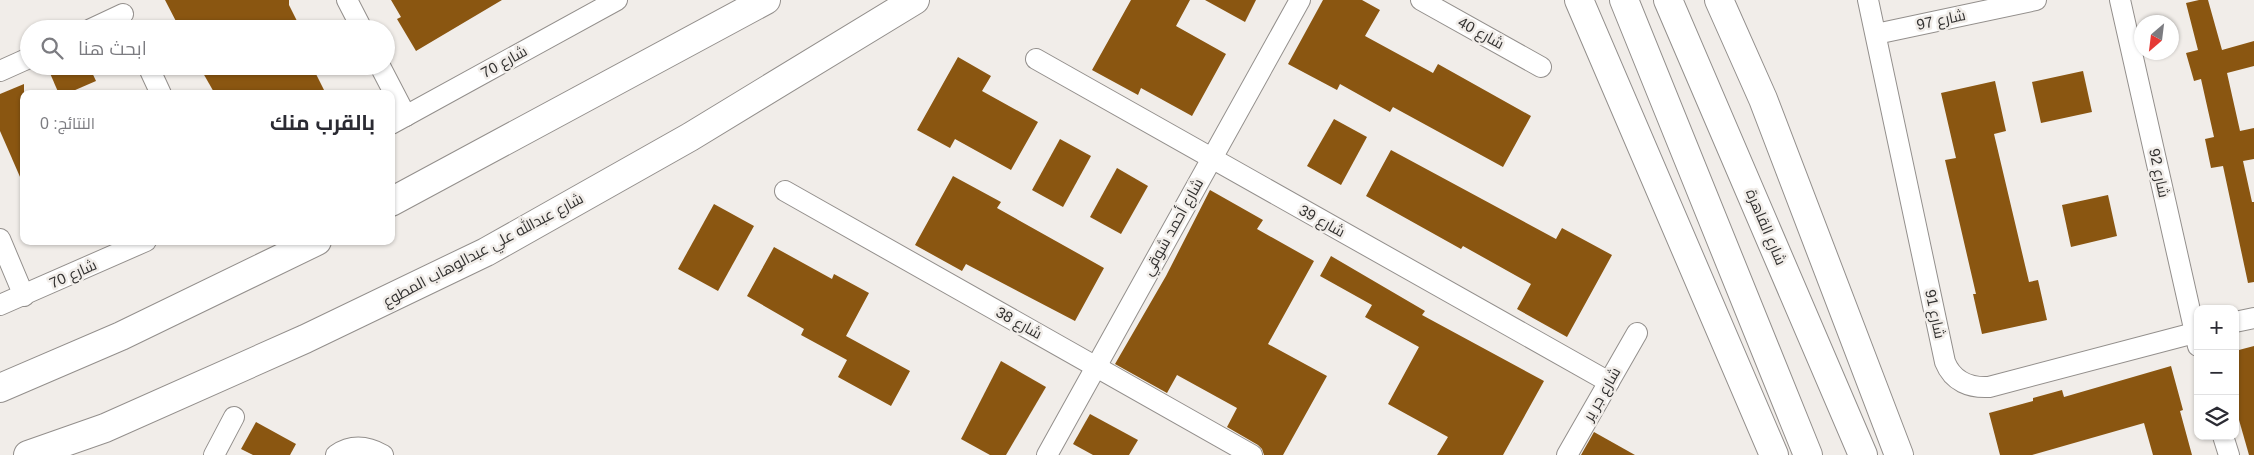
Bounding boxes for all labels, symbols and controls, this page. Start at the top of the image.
street label: شارع 97 [1915,6,1968,36]
street label: شارع 40 [1454,13,1507,55]
north arrow [2134,15,2179,60]
search box [20,20,395,75]
icon: search [38,34,66,62]
text: ابحث هنا [78,38,147,59]
street label: شارع 70 [478,42,531,84]
text: بالقرب منك [270,111,375,134]
text: النتائج: 0 [40,115,95,132]
street label: شارع 92 [2143,147,2173,200]
street label: شارع أحمد شوقي [1138,175,1210,280]
street label: شارع القاهرة [1740,186,1790,268]
street label: شارع عبدالله علي عبدالوهاب المطوع [379,188,588,313]
street label: شارع 39 [1295,201,1348,243]
street label: شارع 70 [47,256,100,294]
street label: شارع 91 [1919,288,1949,341]
street label: شارع 38 [992,303,1045,345]
map controls [2194,305,2239,440]
button: + [2194,305,2239,350]
button: − [2194,350,2239,395]
street label: شارع جر ير [1579,364,1626,426]
button: layers [2194,395,2239,440]

